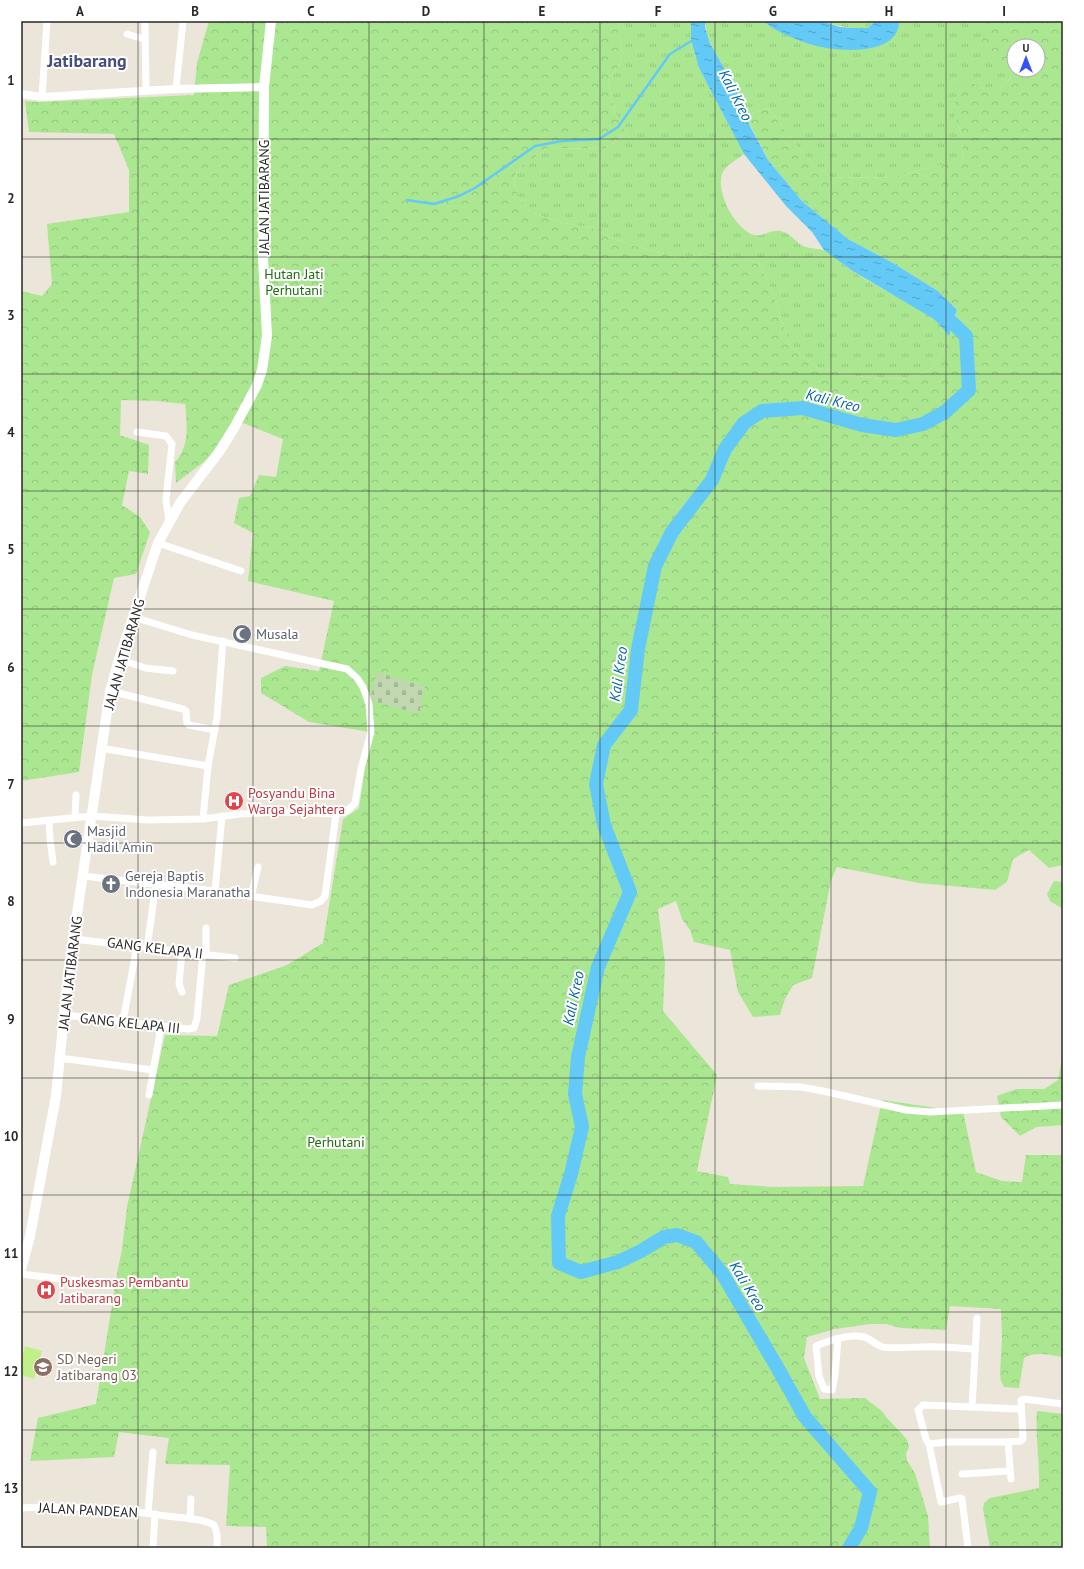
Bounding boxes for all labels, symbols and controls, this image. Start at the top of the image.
text: A [76,3,84,20]
text: B [191,3,199,20]
text: C [307,3,315,20]
text: D [422,3,430,20]
text: E [539,3,546,20]
text: F [655,3,662,20]
text: G [769,3,777,20]
text: H [885,3,893,20]
text: I [1002,3,1006,20]
north arrow [1006,38,1046,78]
text: U [1023,41,1030,55]
district label: Jatibarang [46,49,127,72]
water label: Kali Kreo [715,66,757,124]
text: 1 [7,72,15,89]
street label: JALAN JATIBARANG [255,140,273,255]
text: 2 [7,190,15,207]
park label: Hutan Jati Perhutani [264,265,324,299]
text: 3 [7,307,15,324]
water label: Kali Kreo [804,384,862,416]
text: 4 [7,424,15,441]
text: 5 [7,541,15,558]
street label: JALAN JATIBARANG [99,596,148,713]
mosque icon: Musala [231,623,253,645]
place label: Musala [256,625,299,643]
water label: Kali Kreo [605,645,631,703]
text: 6 [7,659,15,676]
text: 7 [7,776,15,793]
place label: Posyandu Bina Warga Sejahtera [248,784,345,818]
hospital icon: Posyandu Bina Warga Sejahtera [223,790,245,812]
place label: Masjid Hadil Amin [87,822,153,856]
mosque icon: Masjid Hadil Amin [62,828,84,850]
place label: Gereja Baptis Indonesia Maranatha [125,867,251,901]
church icon: Gereja Baptis Indonesia Maranatha [100,873,122,895]
text: 8 [7,893,15,910]
street label: JALAN JATIBARANG [54,915,86,1032]
street label: GANG KELAPA II [106,933,204,963]
water label: Kali Kreo [558,969,588,1027]
street label: GANG KELAPA III [79,1009,181,1037]
text: 9 [7,1011,15,1028]
text: 10 [4,1128,18,1145]
park label: Perhutani [307,1133,365,1151]
text: 11 [4,1245,18,1262]
water label: Kali Kreo [726,1257,770,1315]
place label: Puskesmas Pembantu Jatibarang [59,1273,189,1307]
hospital icon: Puskesmas Pembantu Jatibarang [35,1279,57,1301]
place label: SD Negeri Jatibarang 03 [56,1350,137,1384]
school or university icon: SD Negeri Jatibarang 03 [32,1356,54,1378]
text: 12 [4,1363,18,1380]
text: 13 [4,1480,18,1497]
street label: JALAN PANDEAN [37,1498,138,1522]

